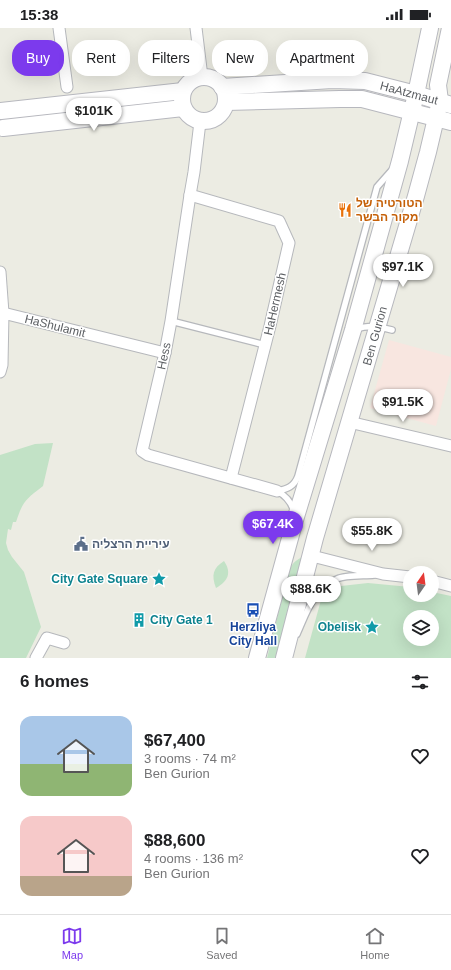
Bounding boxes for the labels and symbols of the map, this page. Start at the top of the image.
street label: HaAtzmaut [379,79,440,108]
pin: $101K [66,98,122,132]
place label: הטורטיה של מקור הבשר [356,196,423,224]
restaurant icon: הטורטיה של מקור הבשר [337,202,353,218]
pin: $97.1K [370,254,436,288]
street label: HaHermesh [261,271,289,337]
street label: Ben Gurion [360,305,390,367]
street label: HaShulamit [23,312,87,340]
street label: Hess [154,341,174,371]
pin: $91.5K [370,389,436,423]
pin: $67.4K [240,511,306,545]
pin: $55.8K [339,518,405,552]
public building icon: עיריית הרצליה [73,536,89,552]
place label: עיריית הרצליה [92,537,170,551]
north arrow [403,566,439,602]
place icon: City Gate Square [151,571,167,587]
place label: City Gate Square [51,572,148,586]
pin: $88.6K [278,576,344,610]
bus stop icon: Herzliya City Hall [245,602,261,618]
building icon: City Gate 1 [131,612,147,628]
place label: City Gate 1 [150,613,213,627]
place icon: Obelisk [364,619,380,635]
place label: Herzliya City Hall [229,620,277,648]
place label: Obelisk [318,620,361,634]

